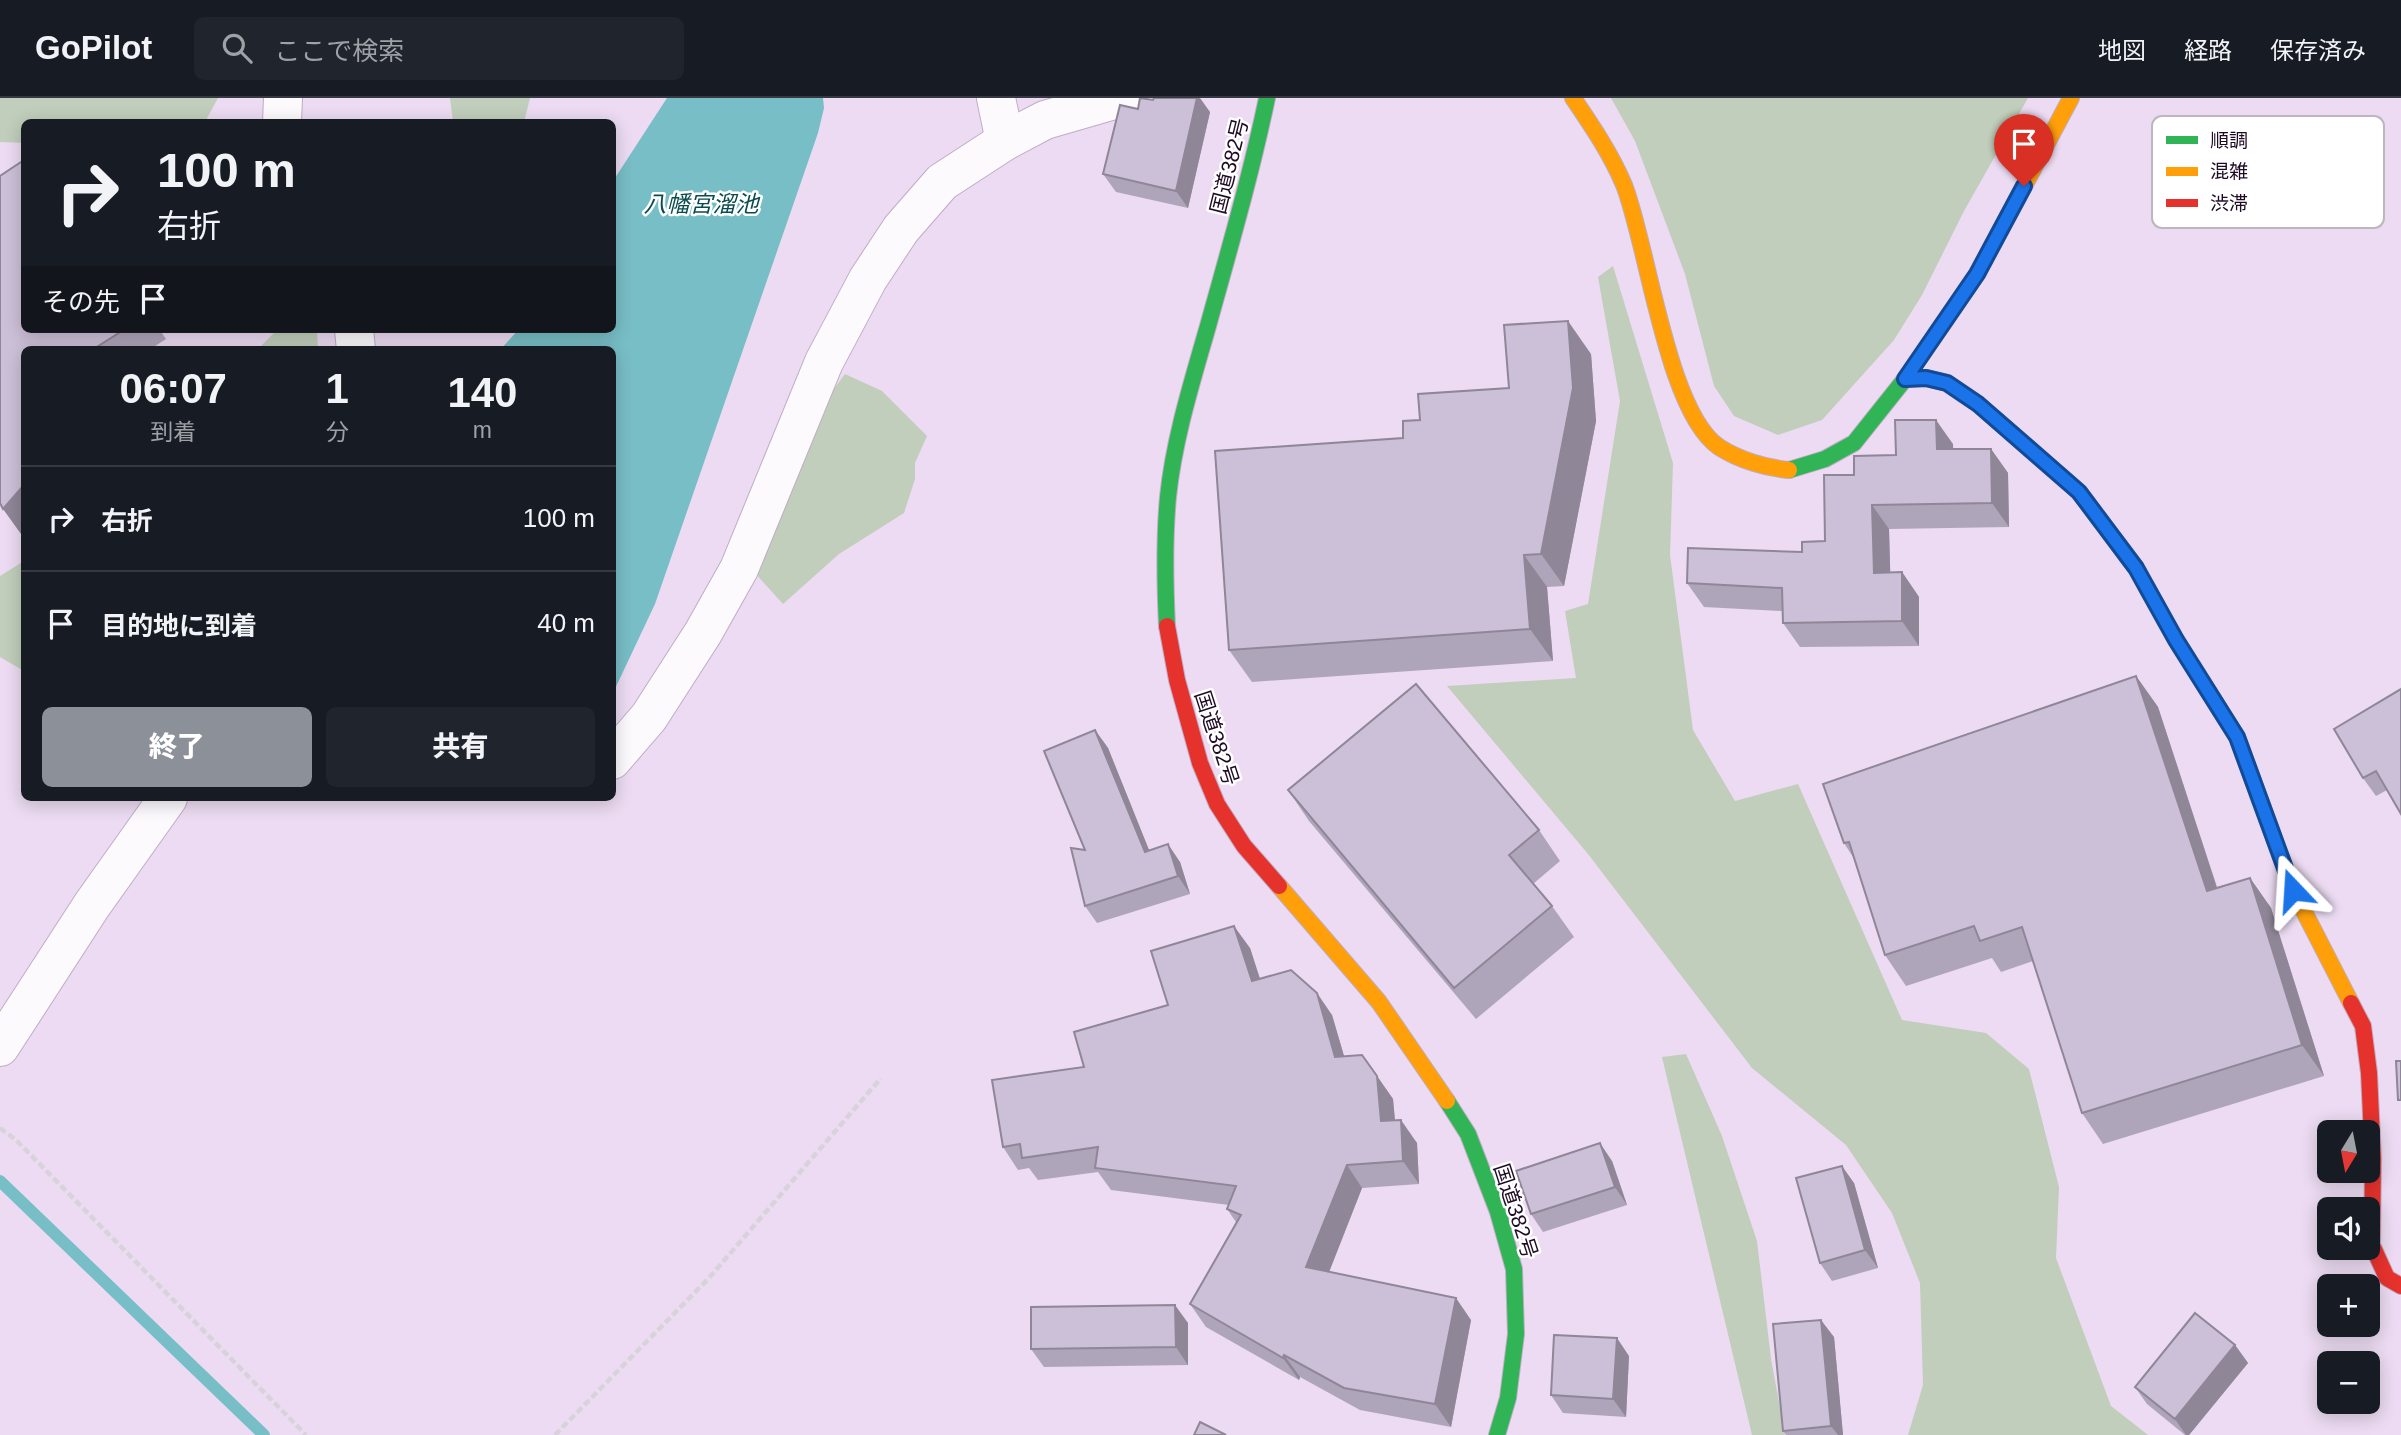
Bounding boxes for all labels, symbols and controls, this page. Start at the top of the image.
search box [194,17,684,80]
text: GoPilot [35,29,152,66]
icon: search [218,29,256,67]
text: ここで検索 [274,36,404,66]
text: 地図 [2098,37,2146,64]
text: 経路 [2184,37,2232,64]
text: 保存済み [2270,37,2366,64]
pin [1994,114,2054,186]
street label: 国道382号 [1206,116,1252,216]
legend [2152,116,2384,228]
icon: arrive [2005,125,2043,163]
text: 順調 [2210,130,2248,151]
text: 100 m [157,143,296,197]
icon: right [42,147,133,238]
text: 混雑 [2210,161,2248,182]
water label: 八幡宮溜池 [644,191,761,217]
text: 渋滞 [2210,193,2248,214]
text: 右折 [157,208,221,244]
icon: arrive [134,280,172,318]
text: その先 [42,287,120,317]
text: 06:07 [120,365,227,412]
text: 1 [325,365,349,412]
text: 140 [447,369,517,416]
text: m [473,417,492,443]
text: 到着 [150,419,196,445]
text: 分 [326,419,349,445]
icon: right [42,500,80,538]
text: 100 m [523,503,595,533]
text: 右折 [101,506,153,536]
icon: arrive [42,605,80,643]
text: 40 m [537,608,595,638]
text: 目的地に到着 [101,611,257,641]
street label: 国道382号 [1191,688,1243,788]
button: 終了 [42,707,312,787]
button: 共有 [326,707,595,787]
position arrow [2256,853,2330,927]
north arrow [2317,1120,2380,1183]
map controls [2317,1120,2380,1414]
street label: 国道382号 [1490,1161,1542,1261]
button: sound [2317,1197,2380,1260]
button: + [2317,1274,2380,1337]
button: − [2317,1351,2380,1414]

